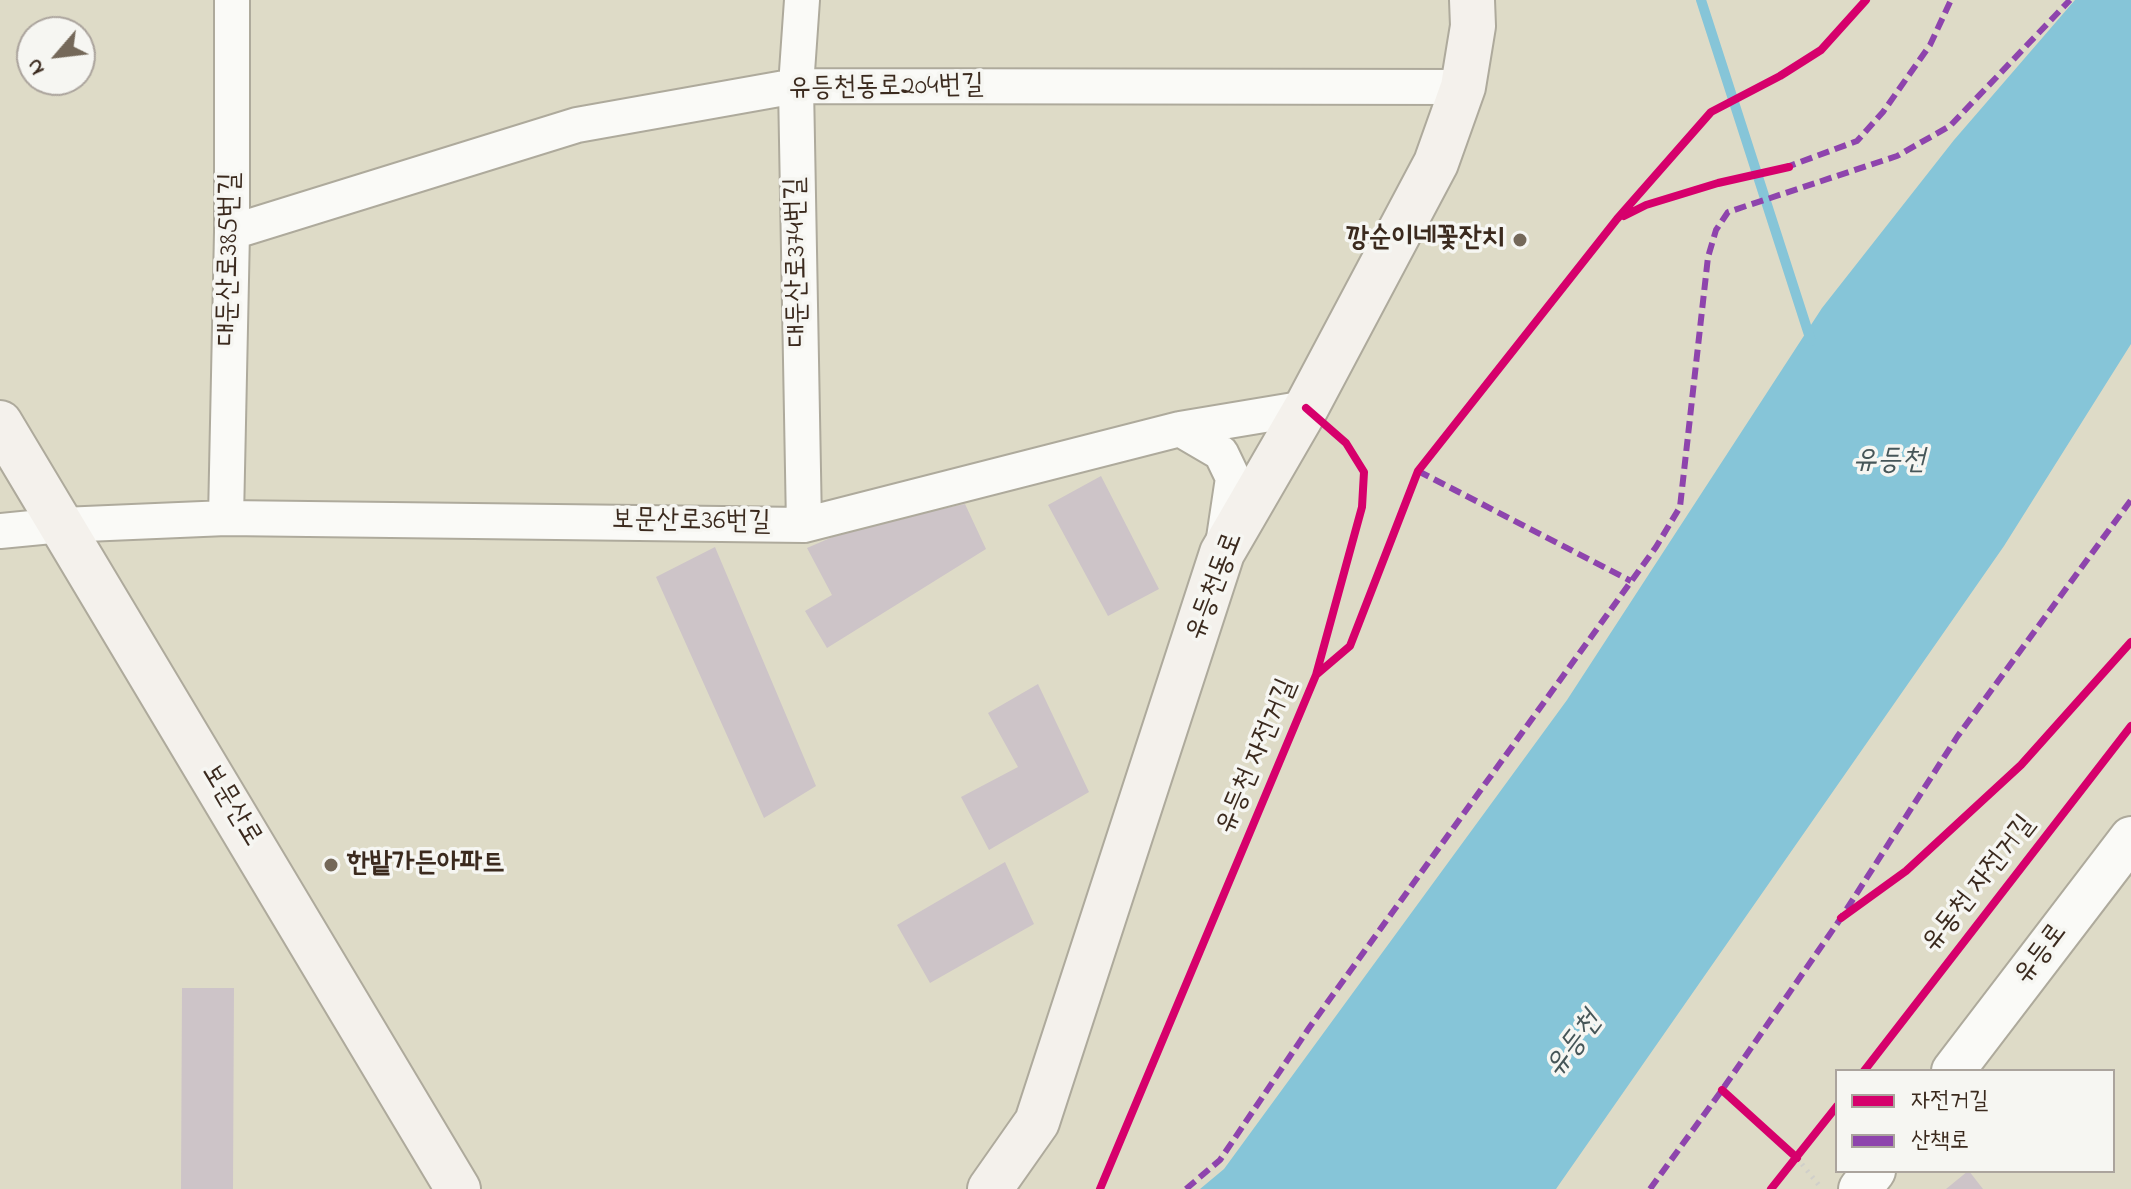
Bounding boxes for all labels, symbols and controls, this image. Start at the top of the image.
north arrow [16,16,96,96]
text: N [19,52,54,80]
street label: 유등천동로204번길 [788,70,984,108]
street label: 대둔산로385번길 [213,172,249,346]
street label: 대둔산로374번길 [781,177,817,347]
place label: 깡순이네꽃잔치 [1346,223,1504,257]
marker: 깡순이네꽃잔치 [1511,231,1529,249]
water label: 유등천 [1853,445,1925,481]
street label: 보문산로36번길 [611,505,771,541]
street label: 유등천동로 [1180,528,1252,646]
street label: 유등천 자전거길 [1210,675,1306,839]
street label: 보문산로 [192,759,268,853]
street label: 유동천 자전거길 [1916,810,2044,960]
place label: 한밭가든아파트 [347,848,505,882]
marker: 한밭가든아파트 [322,856,340,874]
street label: 유등로 [2008,918,2076,992]
water label: 유등천 [1539,1006,1611,1086]
legend [1835,1069,2115,1173]
text: 자전거길 [1911,1084,1988,1119]
text: 산책로 [1911,1124,1969,1159]

